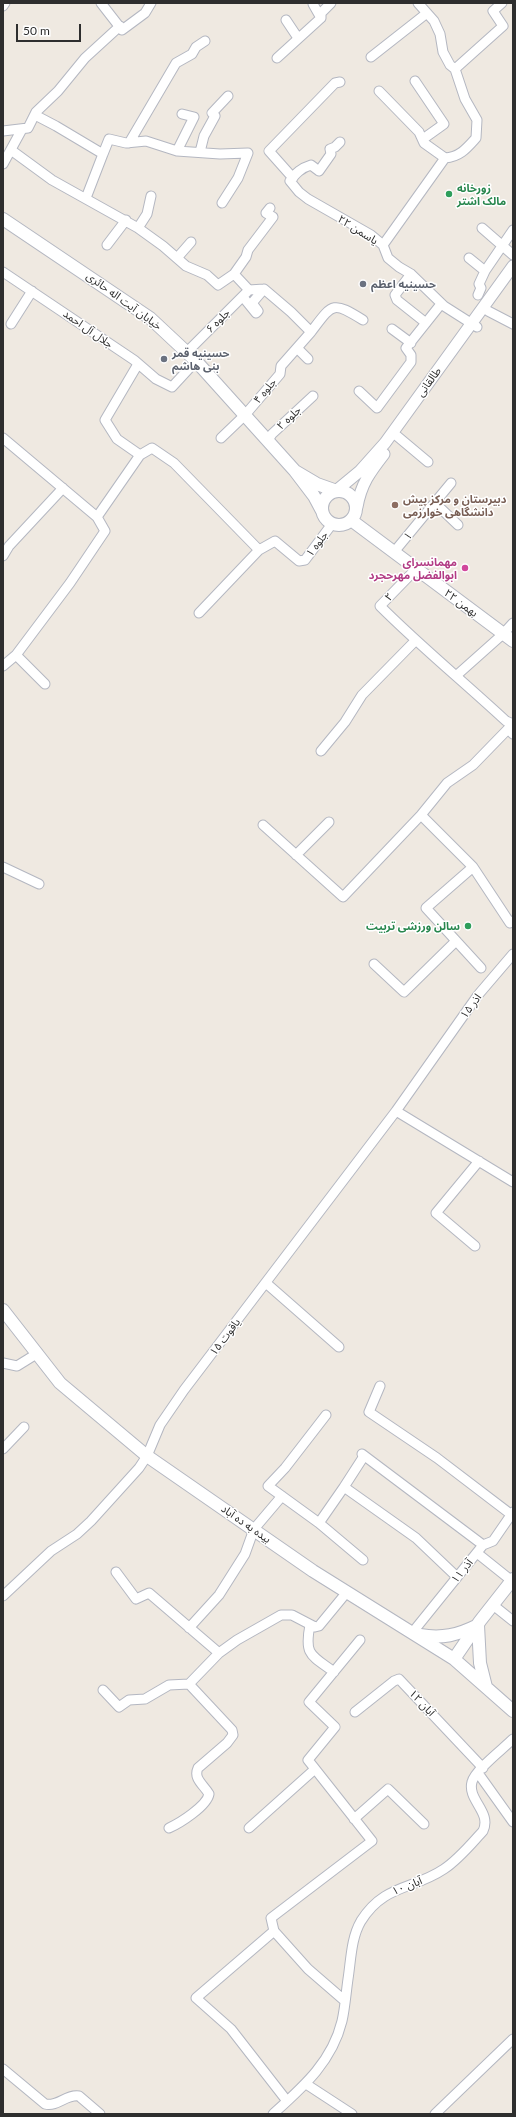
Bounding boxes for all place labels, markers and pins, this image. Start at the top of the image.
place label: زورخانه مالک اشتر [457,181,506,207]
marker: زورخانه مالک اشتر [444,189,454,199]
place label: حسینیه اعظم [371,277,436,291]
marker: حسینیه اعظم [358,279,368,289]
place label: حسینیه قمر بنی هاشم [172,346,230,372]
marker: حسینیه قمر بنی هاشم [159,354,169,364]
place label: دبیرستان و مرکز پیش دانشگاهی خوارزمی [403,492,507,518]
marker: دبیرستان و مرکز پیش دانشگاهی خوارزمی [390,500,400,510]
place label: مهمانسرای ابوالفضل مهرحجرد [369,555,457,581]
marker: مهمانسرای ابوالفضل مهرحجرد [460,563,470,573]
place label: سالن ورزشی تربیت [366,919,460,933]
marker: سالن ورزشی تربیت [463,921,473,931]

